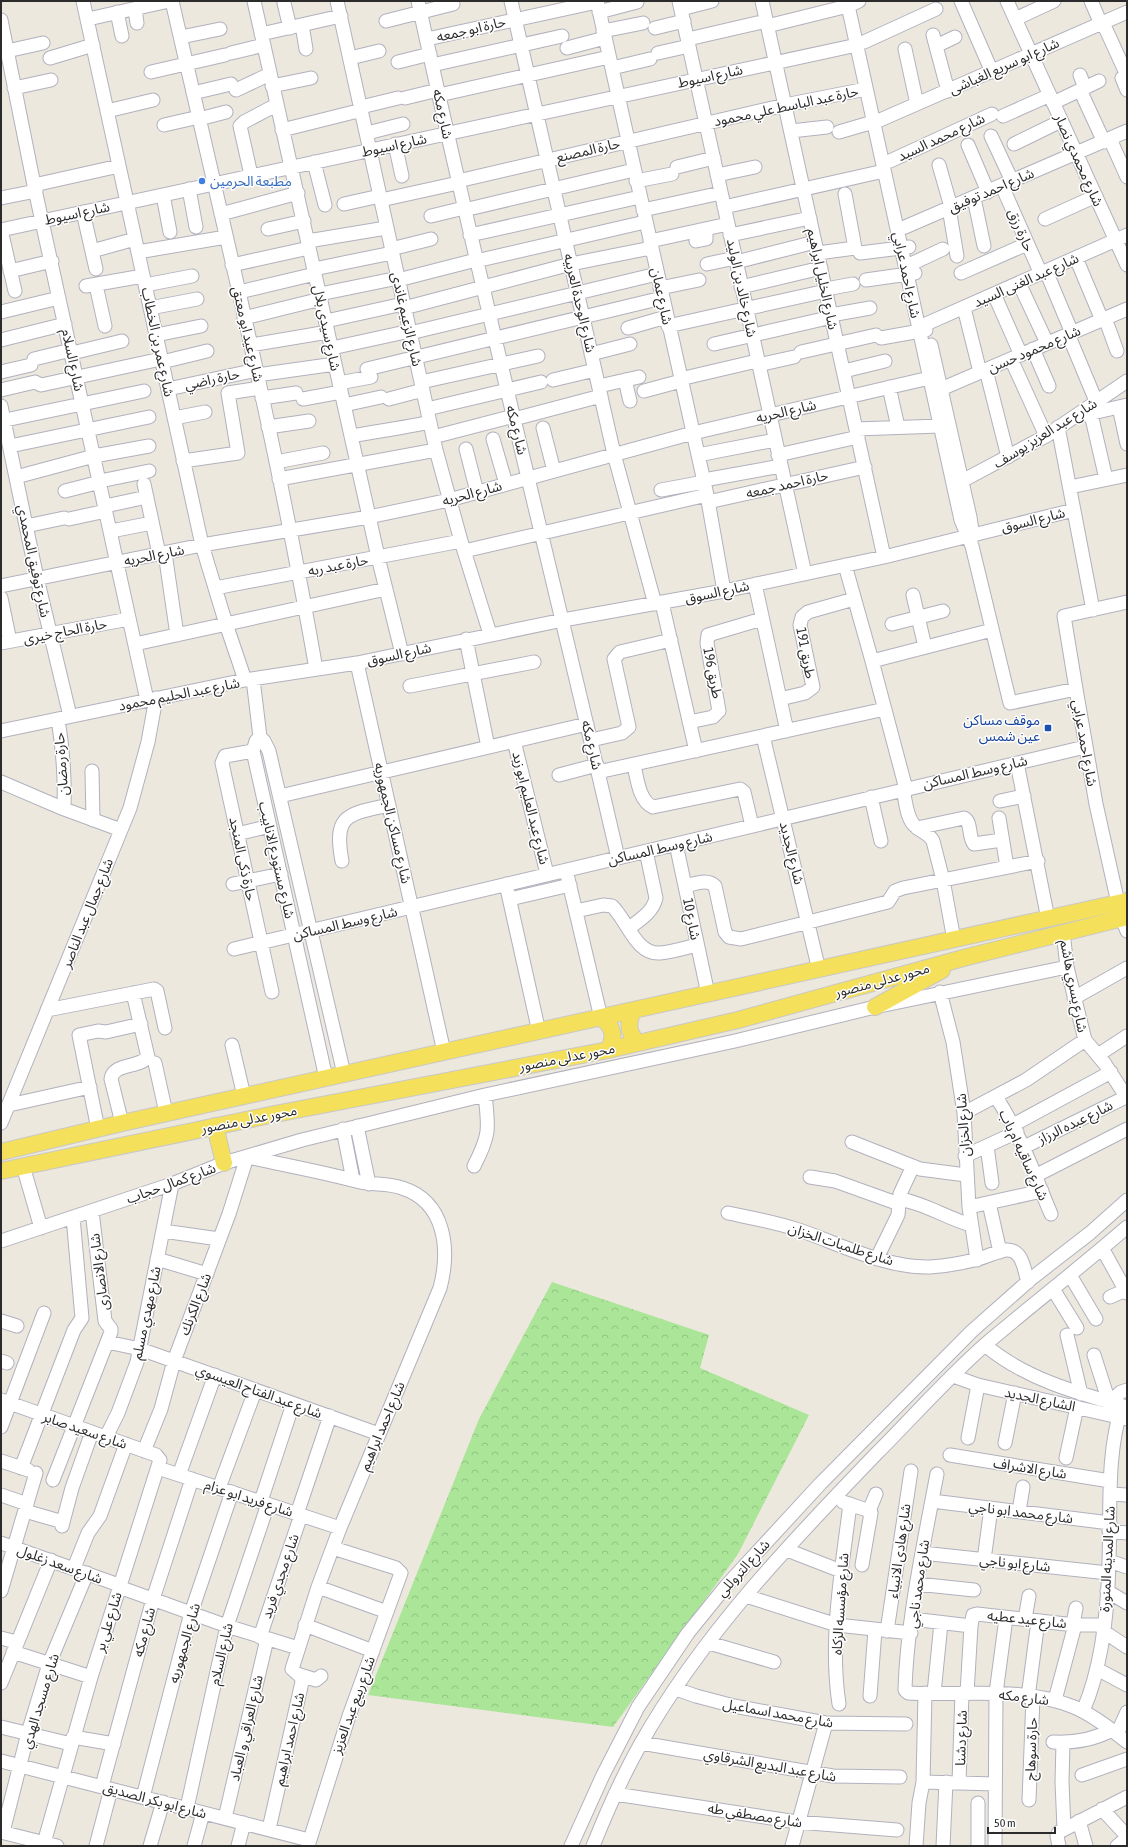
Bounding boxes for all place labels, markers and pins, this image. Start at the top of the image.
place label: مطبعة الحرمين [210,173,292,190]
marker: مطبعة الحرمين [197,176,207,186]
place label: موقف مساكن عين شمس [963,712,1040,745]
marker: موقف مساكن عين شمس [1043,723,1053,733]

